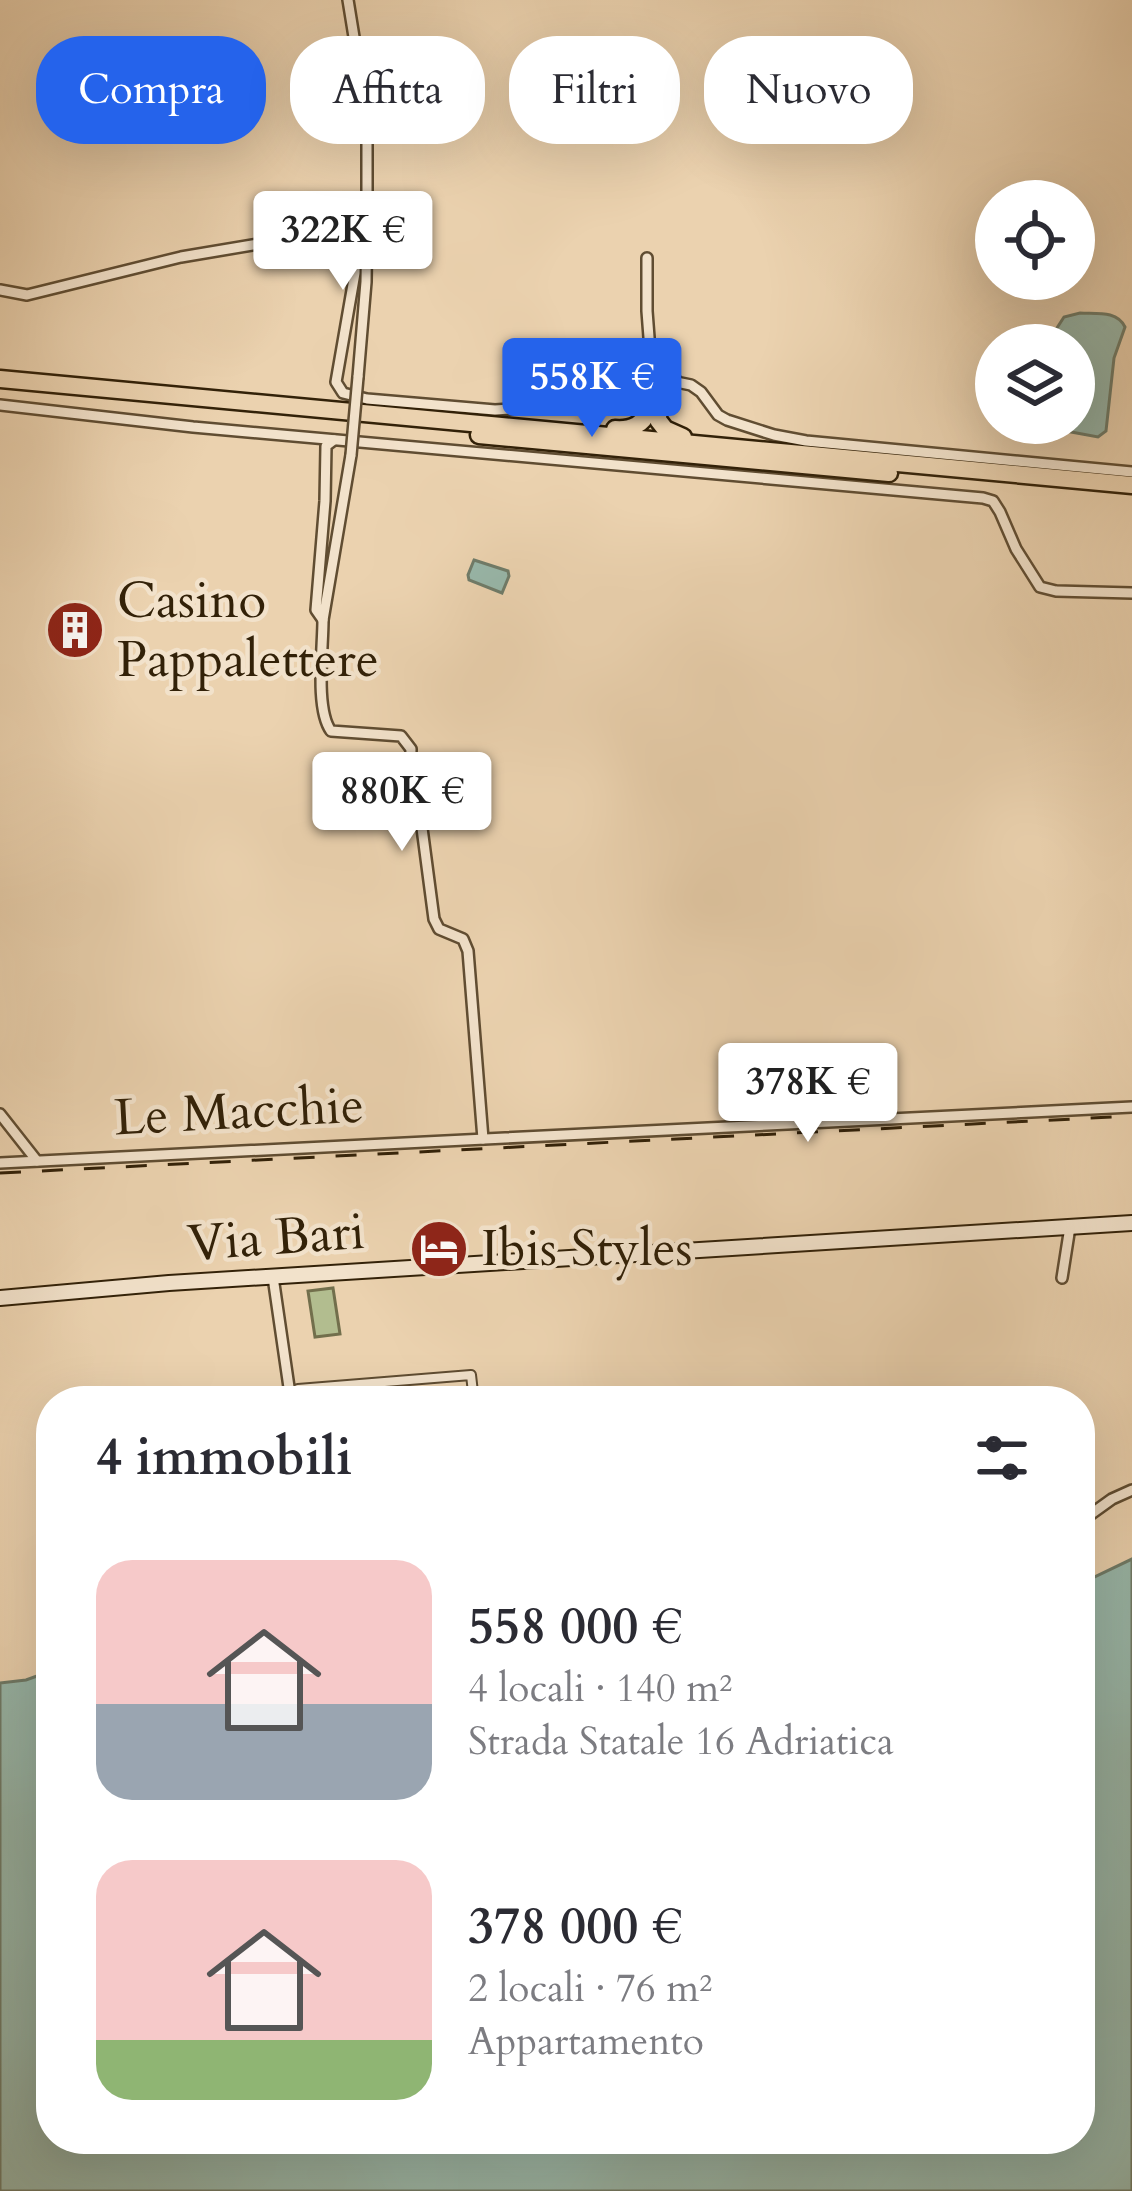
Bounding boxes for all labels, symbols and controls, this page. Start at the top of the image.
chip: Compra [36,36,266,144]
chip: Affitta [290,36,485,144]
chip: Filtri [509,36,680,144]
chip: Nuovo [704,36,913,144]
map controls [975,180,1095,444]
button: locate [975,180,1095,300]
pin: 322K € [245,191,441,293]
text: 322K € [280,203,406,256]
button: layers [975,324,1095,444]
pin: 558K € [494,338,690,440]
text: 558K € [529,350,655,403]
place label: Casino Pappalettere [117,566,379,695]
building icon: Casino Pappalettere [44,599,106,661]
pin: 880K € [304,752,500,854]
text: 880K € [339,764,465,817]
pin: 378K € [710,1043,906,1145]
text: 378K € [745,1055,871,1108]
street label: Le Macchie [112,1071,366,1153]
street label: Via Bari [185,1197,367,1279]
place label: Ibis Styles [481,1214,693,1284]
hotel icon: Ibis Styles [408,1218,470,1280]
text: 4 immobili [96,1423,352,1493]
icon: filters [969,1425,1035,1491]
text: 558 000 € [468,1592,682,1662]
icon: home [192,1608,336,1752]
text: 4 locali · 140 m² [468,1662,732,1715]
text: Strada Statale 16 Adriatica [468,1715,894,1768]
text: 378 000 € [468,1892,682,1962]
icon: home [192,1908,336,2052]
text: 2 locali · 76 m² [468,1962,712,2015]
text: Appartamento [468,2015,704,2068]

